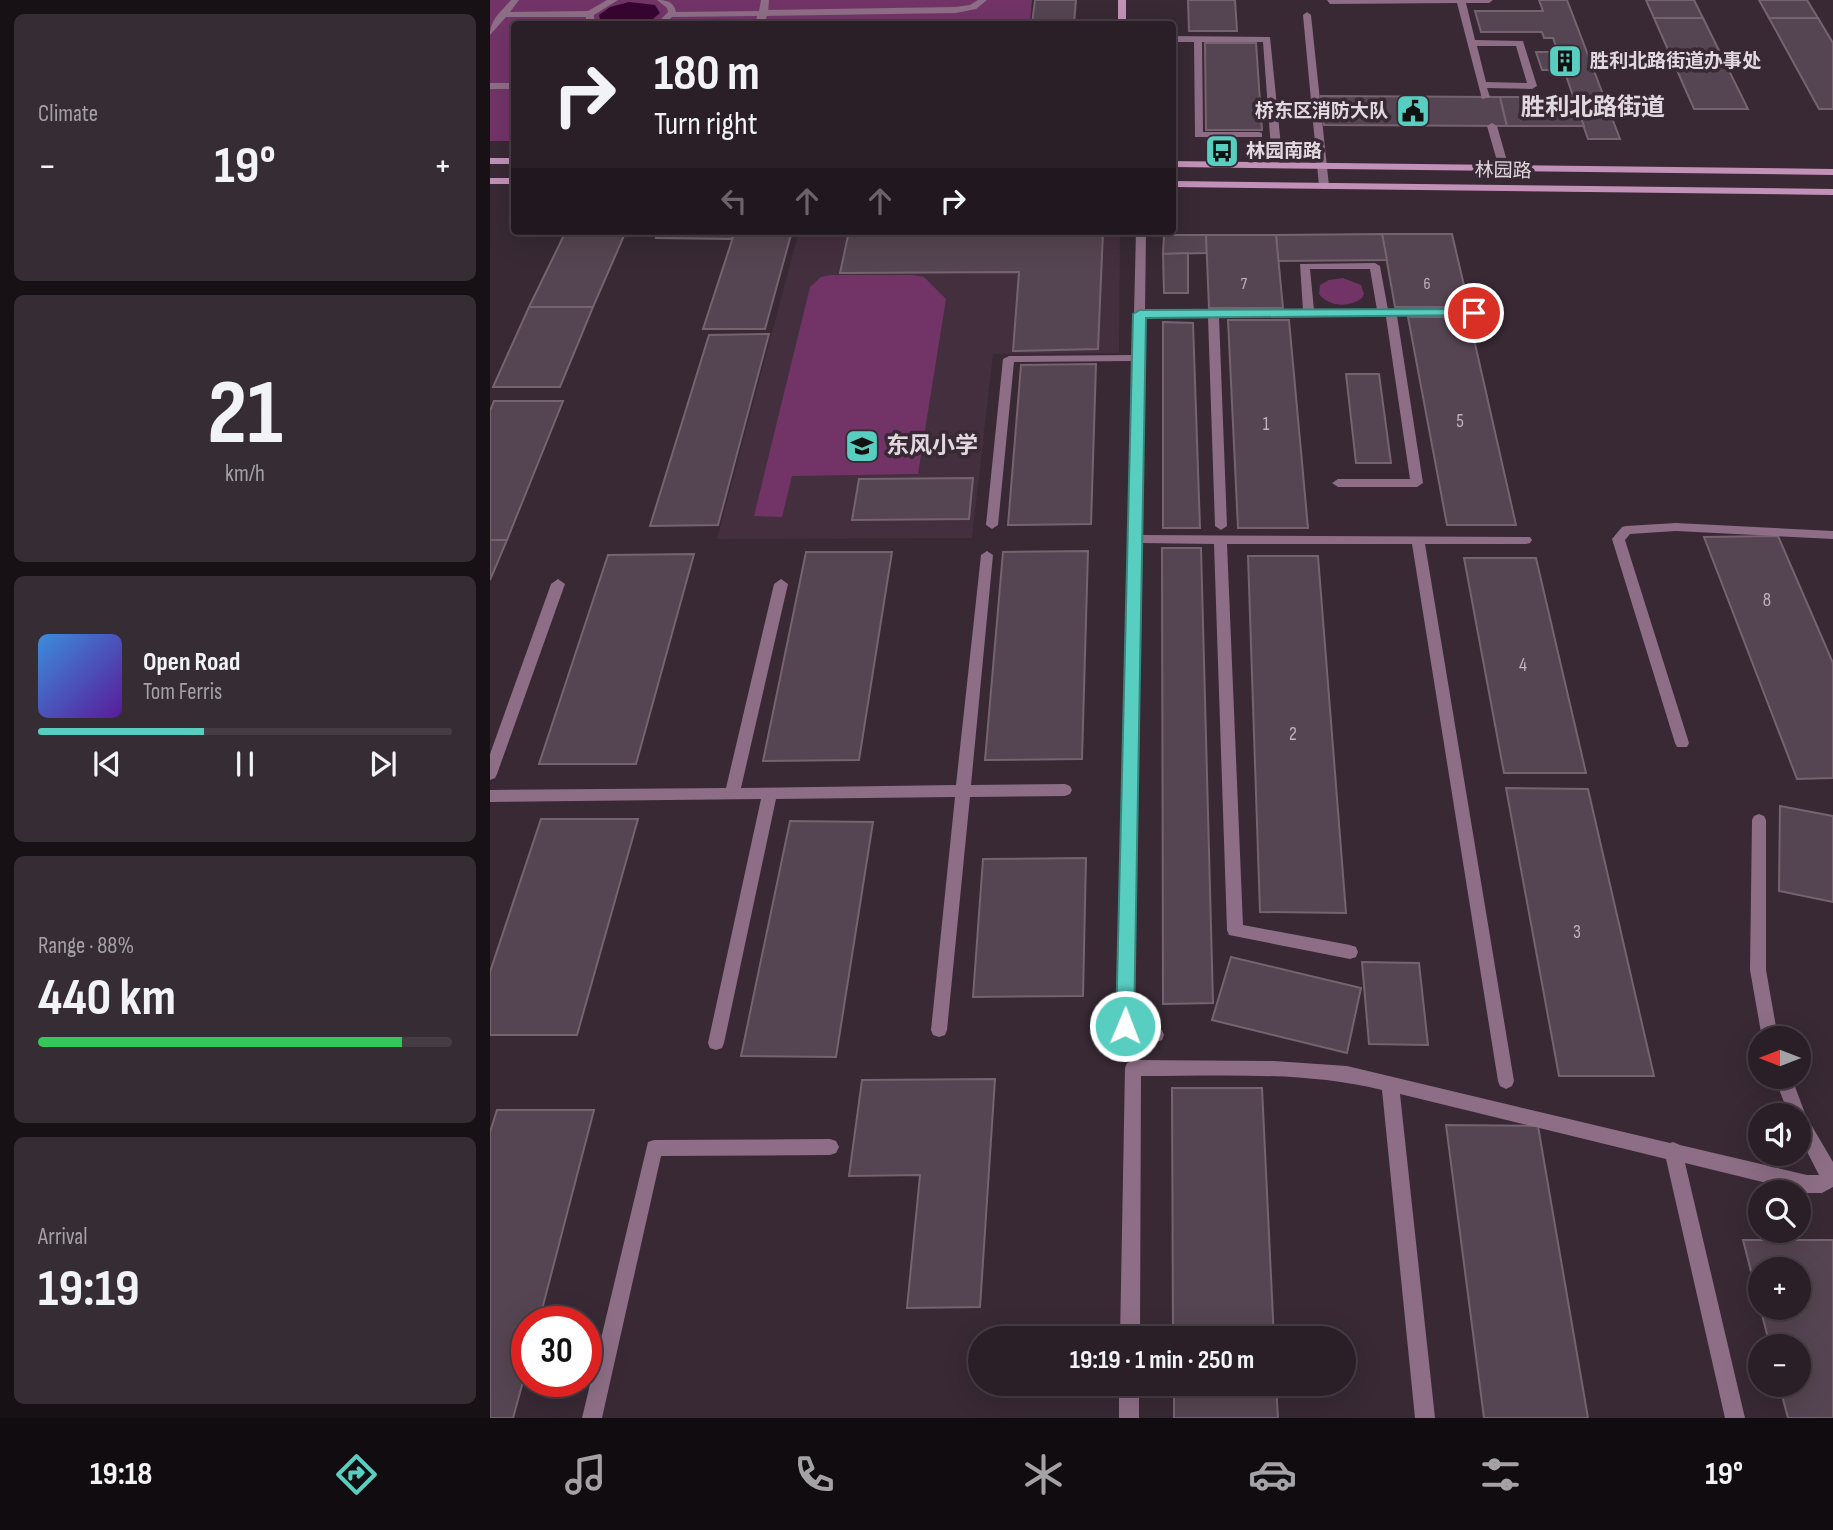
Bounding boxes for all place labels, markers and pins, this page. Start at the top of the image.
building icon: 胜利北路街道办事处 [1546,42,1584,80]
place label: 胜利北路街道办事处 [1590,50,1761,73]
public building icon: 桥东区消防大队 [1394,92,1432,130]
place label: 桥东区消防大队 [1255,100,1388,123]
bus stop icon: 林园南路 [1203,132,1241,170]
place label: 林园南路 [1246,140,1322,163]
pin [1444,283,1504,343]
school or university icon: 东风小学 [843,427,881,465]
place label: 东风小学 [886,432,978,460]

